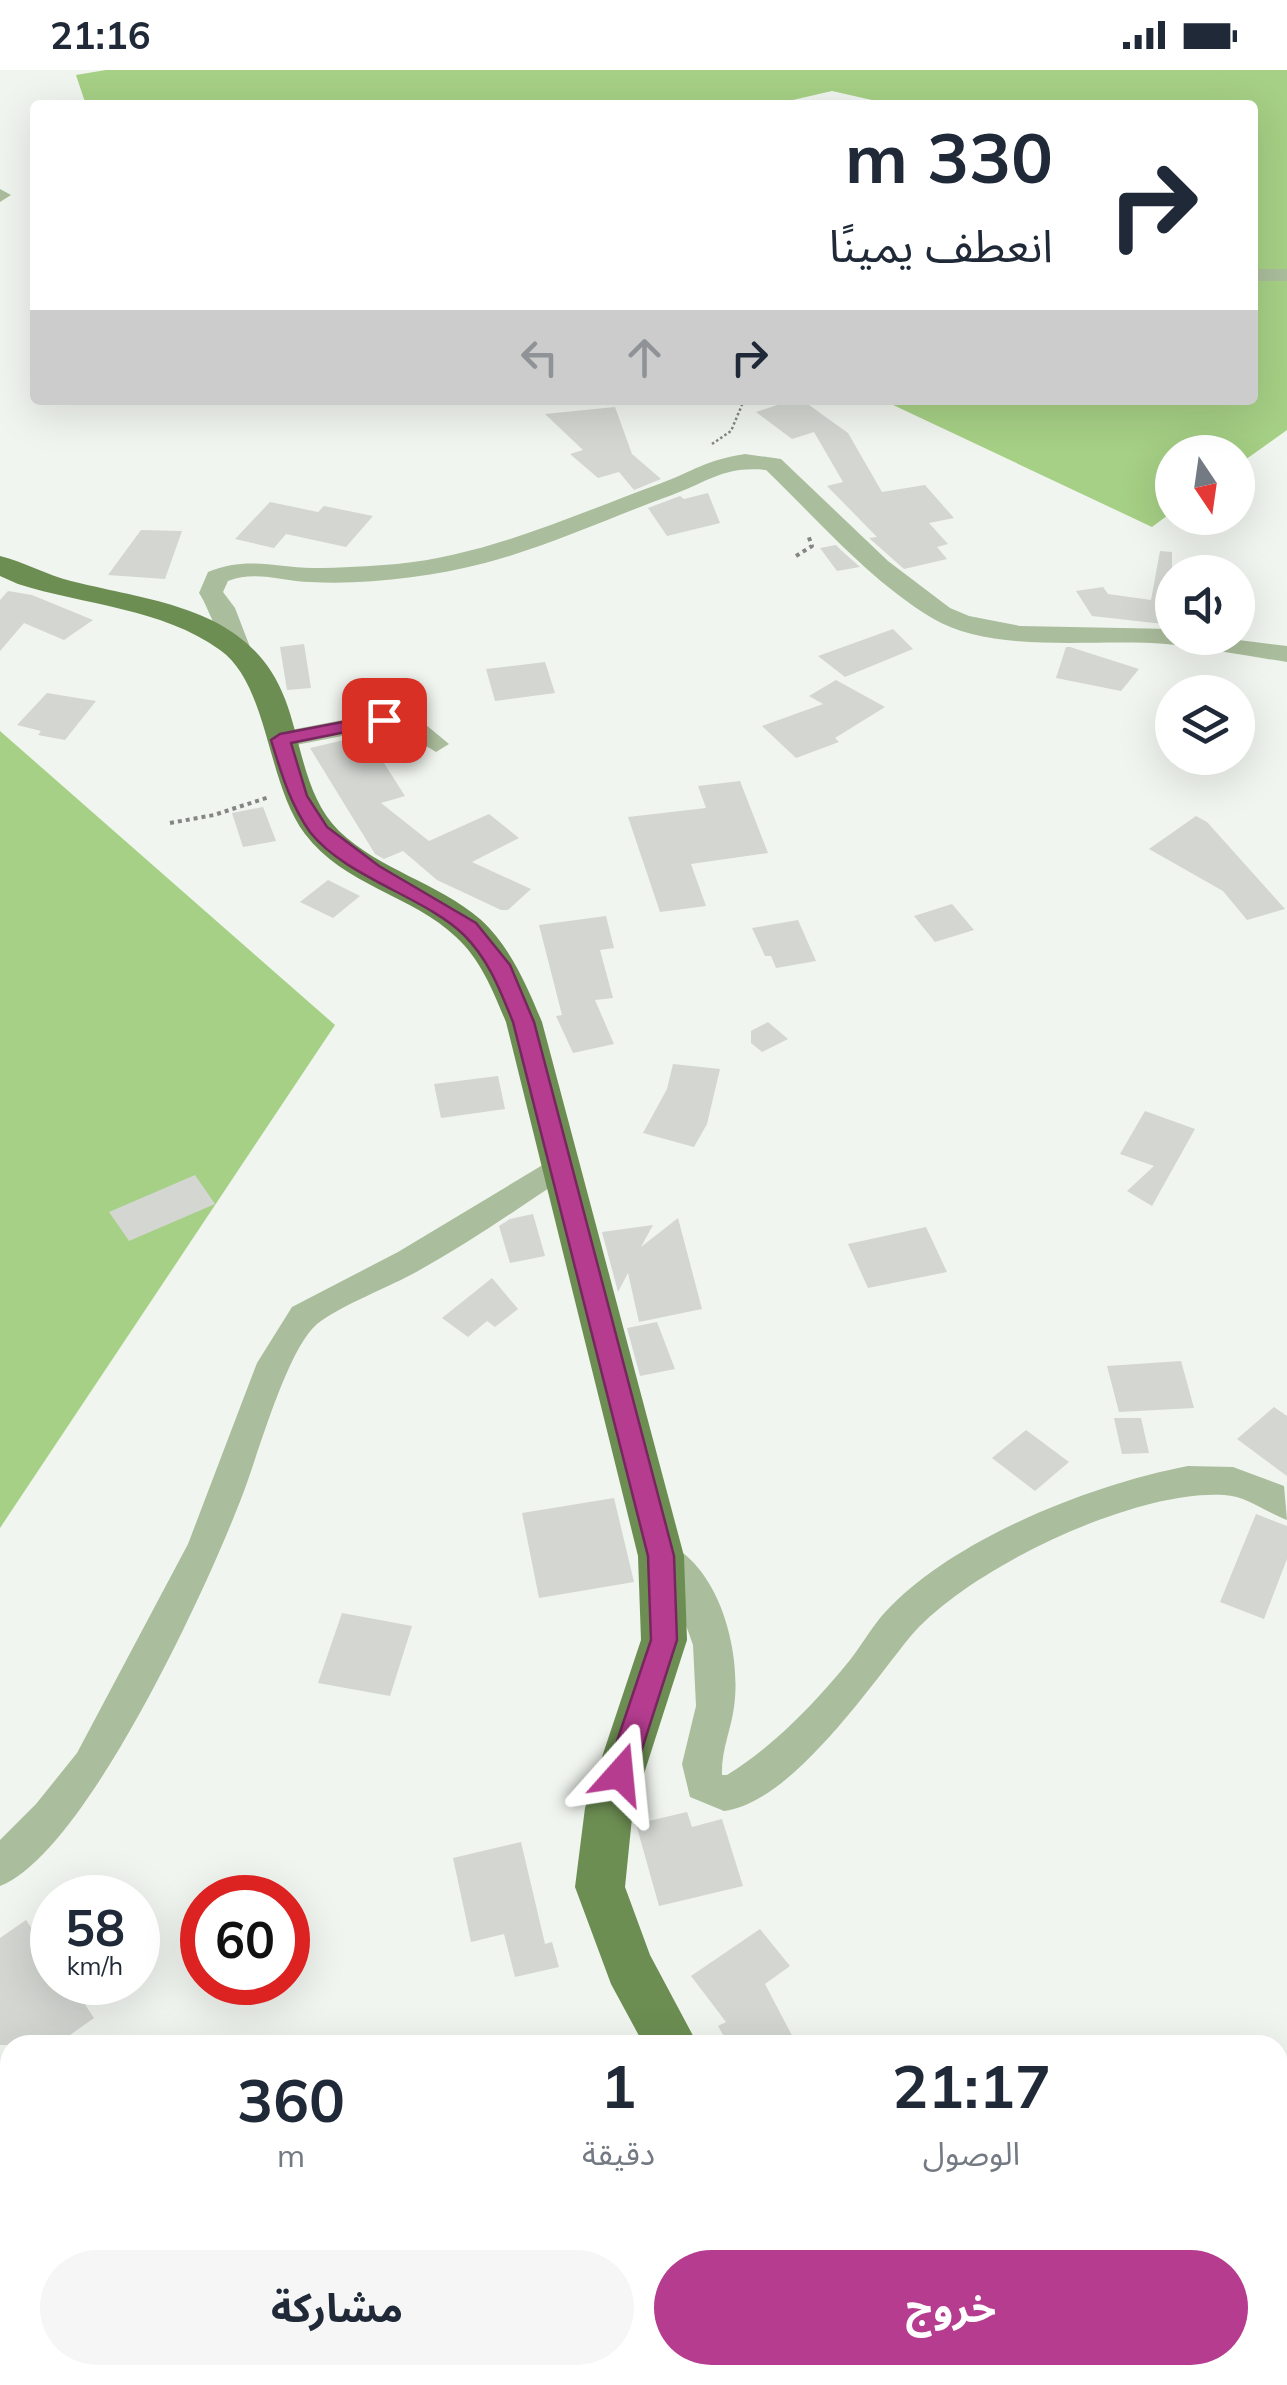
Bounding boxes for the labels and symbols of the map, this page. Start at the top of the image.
north arrow [1155,435,1255,535]
pin [342,678,427,763]
position arrow [568,1722,672,1826]
speed limit sign: 60 [180,1875,310,2005]

